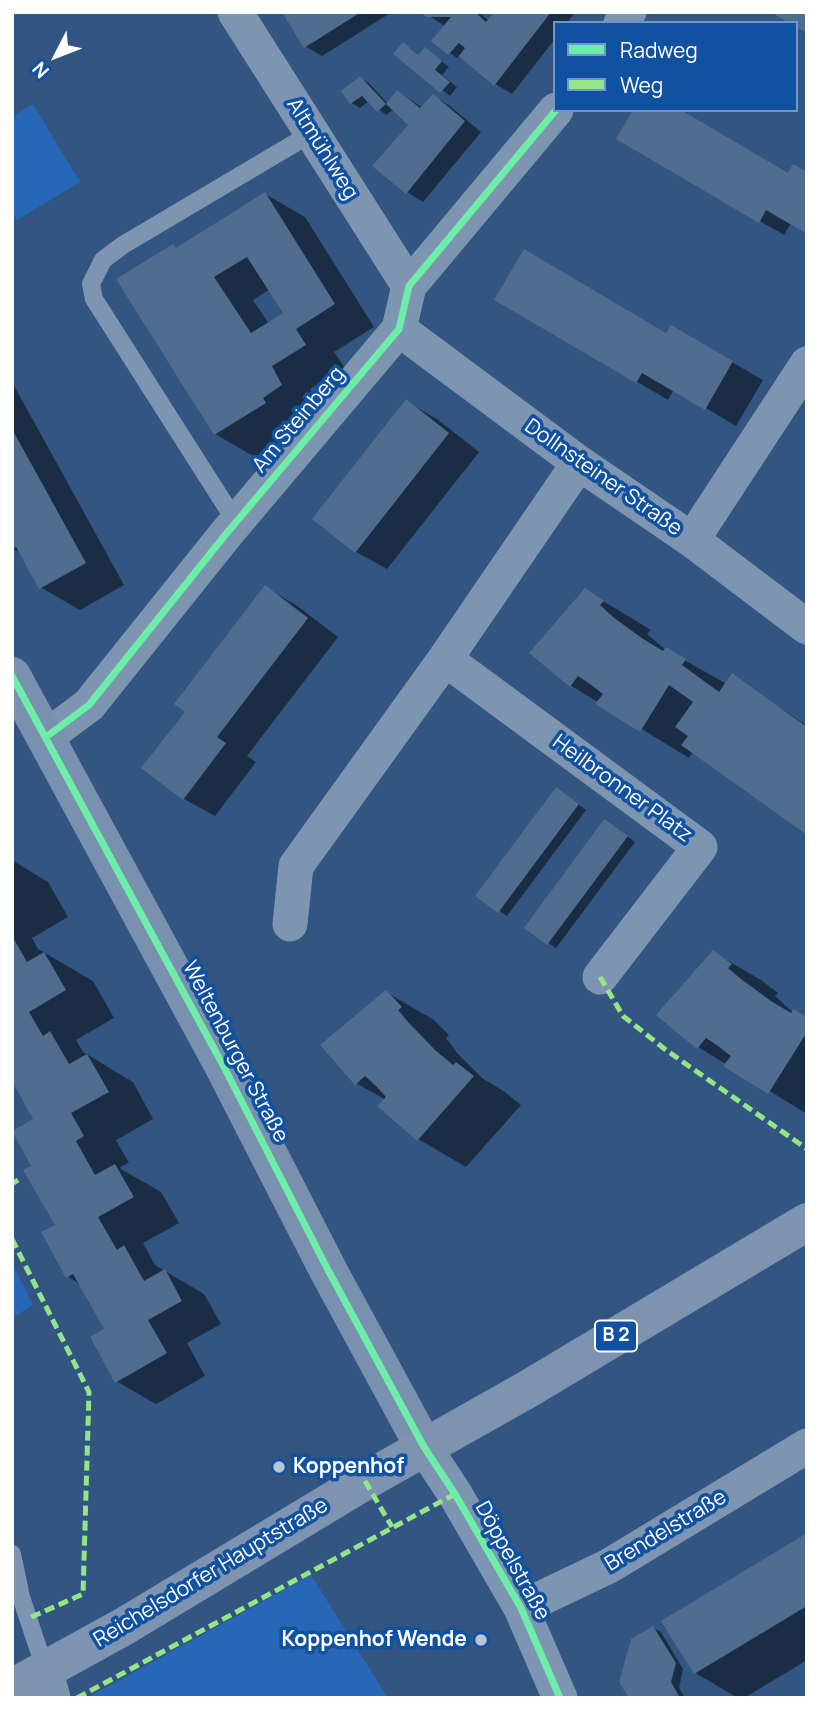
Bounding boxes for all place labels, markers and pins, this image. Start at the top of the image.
place label: Koppenhof [293,1454,404,1480]
marker: Koppenhof [271,1459,287,1475]
place label: Koppenhof Wende [282,1627,467,1653]
marker: Koppenhof Wende [473,1632,489,1648]

